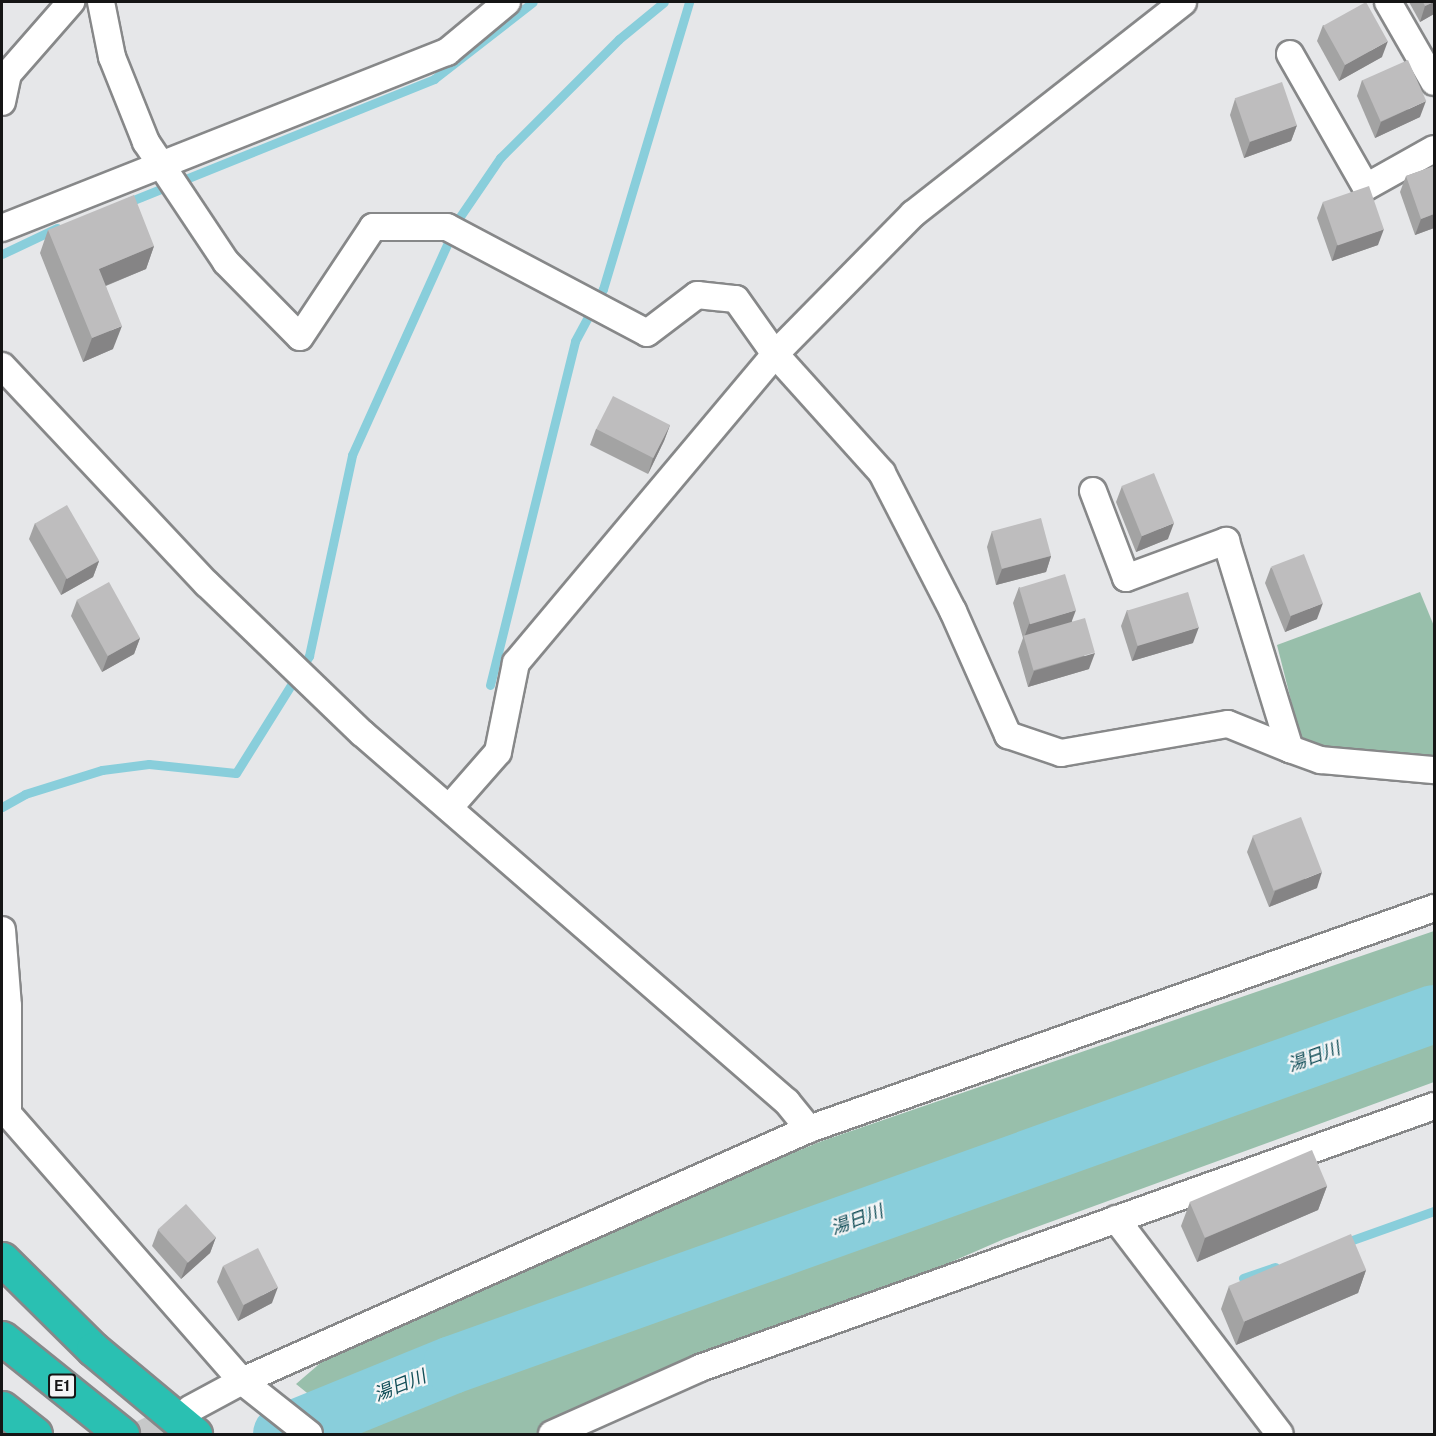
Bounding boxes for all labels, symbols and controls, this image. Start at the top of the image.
water label: 湯日川 [1285,1038,1343,1076]
water label: 湯日川 [828,1201,886,1239]
water label: 湯日川 [371,1366,429,1406]
road number: E1 [47,1374,77,1398]

